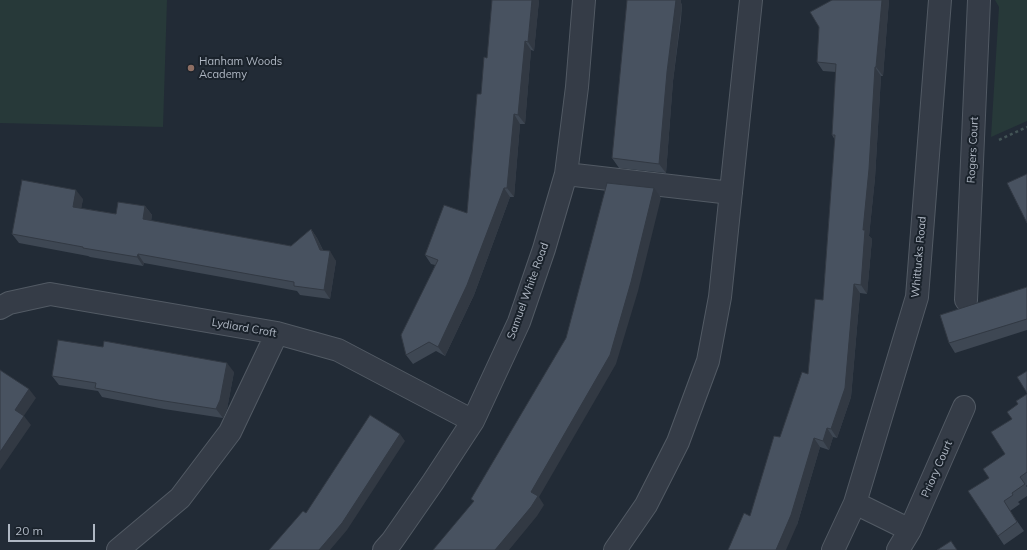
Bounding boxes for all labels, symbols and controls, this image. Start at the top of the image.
place label: Hanham Woods Academy [199,55,282,81]
marker: Hanham Woods Academy [186,63,196,73]
street label: Rogers Court [965,116,981,184]
street label: Whittucks Road [909,216,929,298]
street label: Samuel White Road [504,241,552,341]
street label: Lydiard Croft [211,316,277,340]
street label: Priory Court [919,439,955,499]
scale bar [10,516,97,542]
text: 20 m [15,523,43,538]

